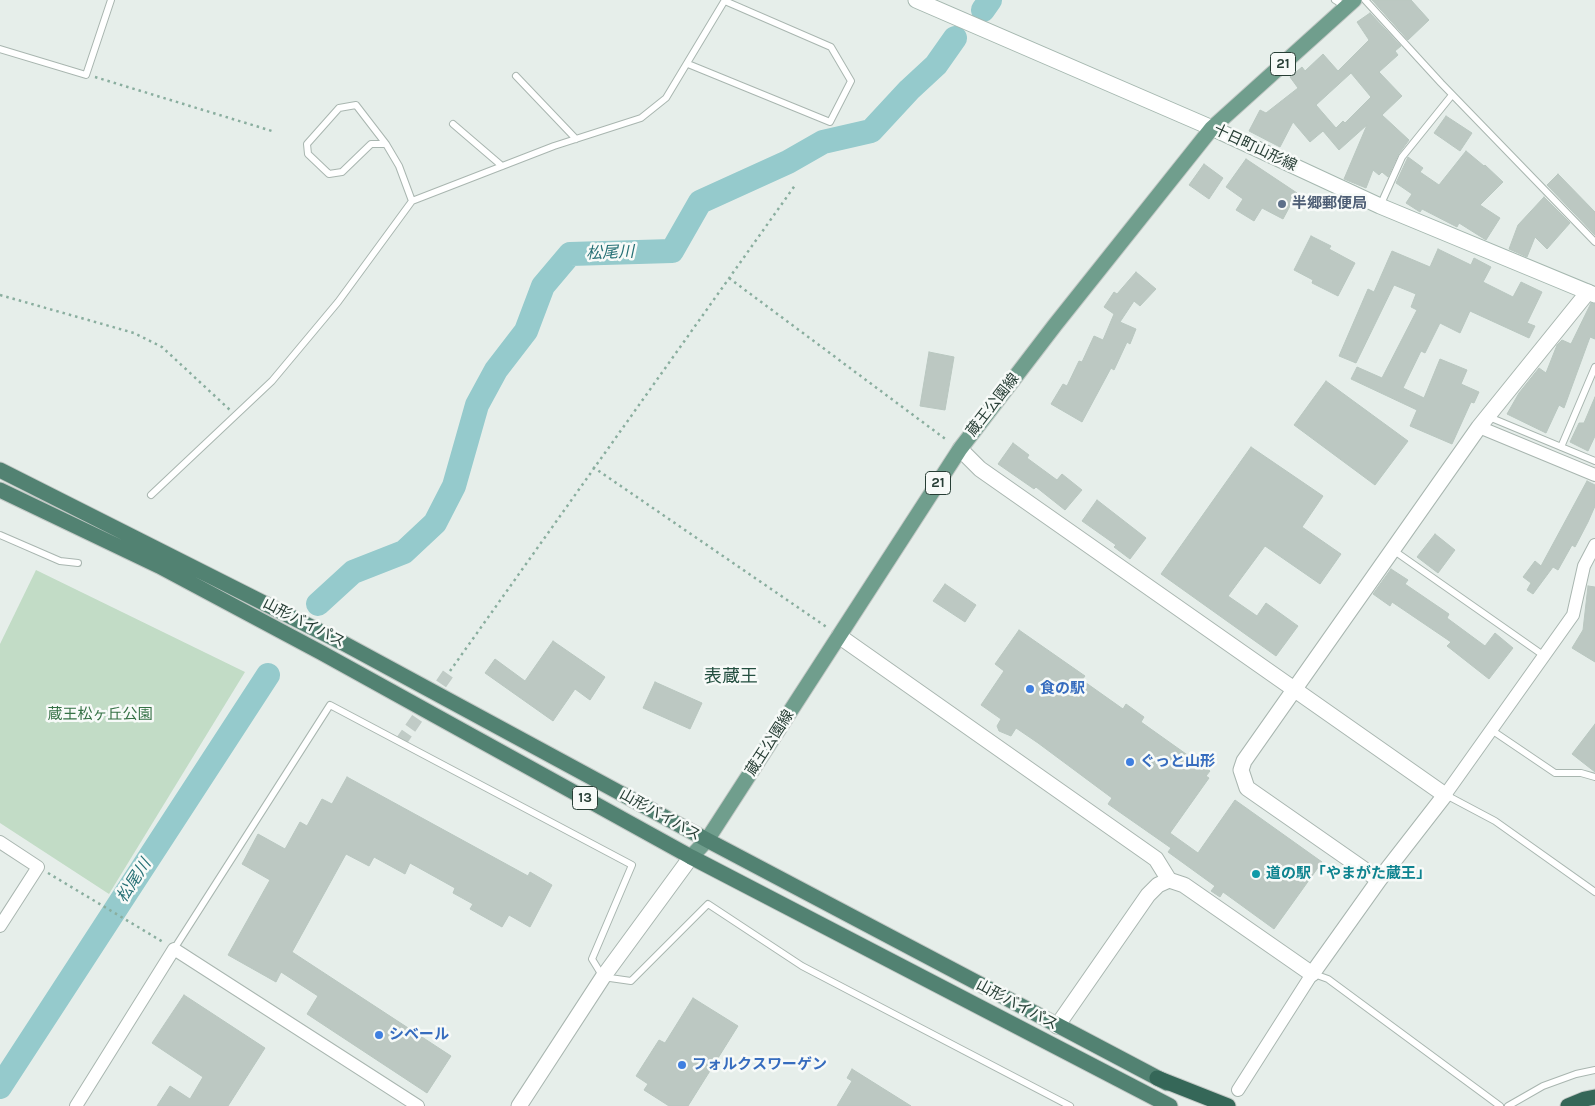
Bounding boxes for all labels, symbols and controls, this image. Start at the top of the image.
road number: 21 [1270,52,1296,76]
street label: 十日町山形線 [1210,121,1300,175]
place label: 半郷郵便局 [1292,195,1367,213]
marker: 半郷郵便局 [1276,198,1288,210]
water label: 松尾川 [586,243,634,263]
street label: 蔵王公園線 [963,370,1023,440]
road number: 21 [926,472,950,494]
street label: 山形バイパス [260,595,348,651]
district label: 表蔵王 [704,666,758,688]
place label: 食の駅 [1040,680,1085,698]
marker: 食の駅 [1024,683,1036,695]
park label: 蔵王松ヶ丘公園 [48,706,152,724]
street label: 蔵王公園線 [742,707,798,779]
place label: ぐっと山形 [1140,753,1215,771]
marker: ぐっと山形 [1124,756,1136,768]
street label: 山形バイパス [616,785,704,845]
road number: 13 [572,786,598,810]
water label: 松尾川 [113,856,155,906]
place label: 道の駅「やまがた蔵王」 [1266,865,1431,883]
marker: 道の駅「やまがた蔵王」 [1250,868,1262,880]
street label: 山形バイパス [973,976,1061,1034]
place label: シベール [389,1026,449,1044]
marker: シベール [373,1029,385,1041]
place label: フォルクスワーゲン [692,1056,827,1074]
marker: フォルクスワーゲン [676,1059,688,1071]

